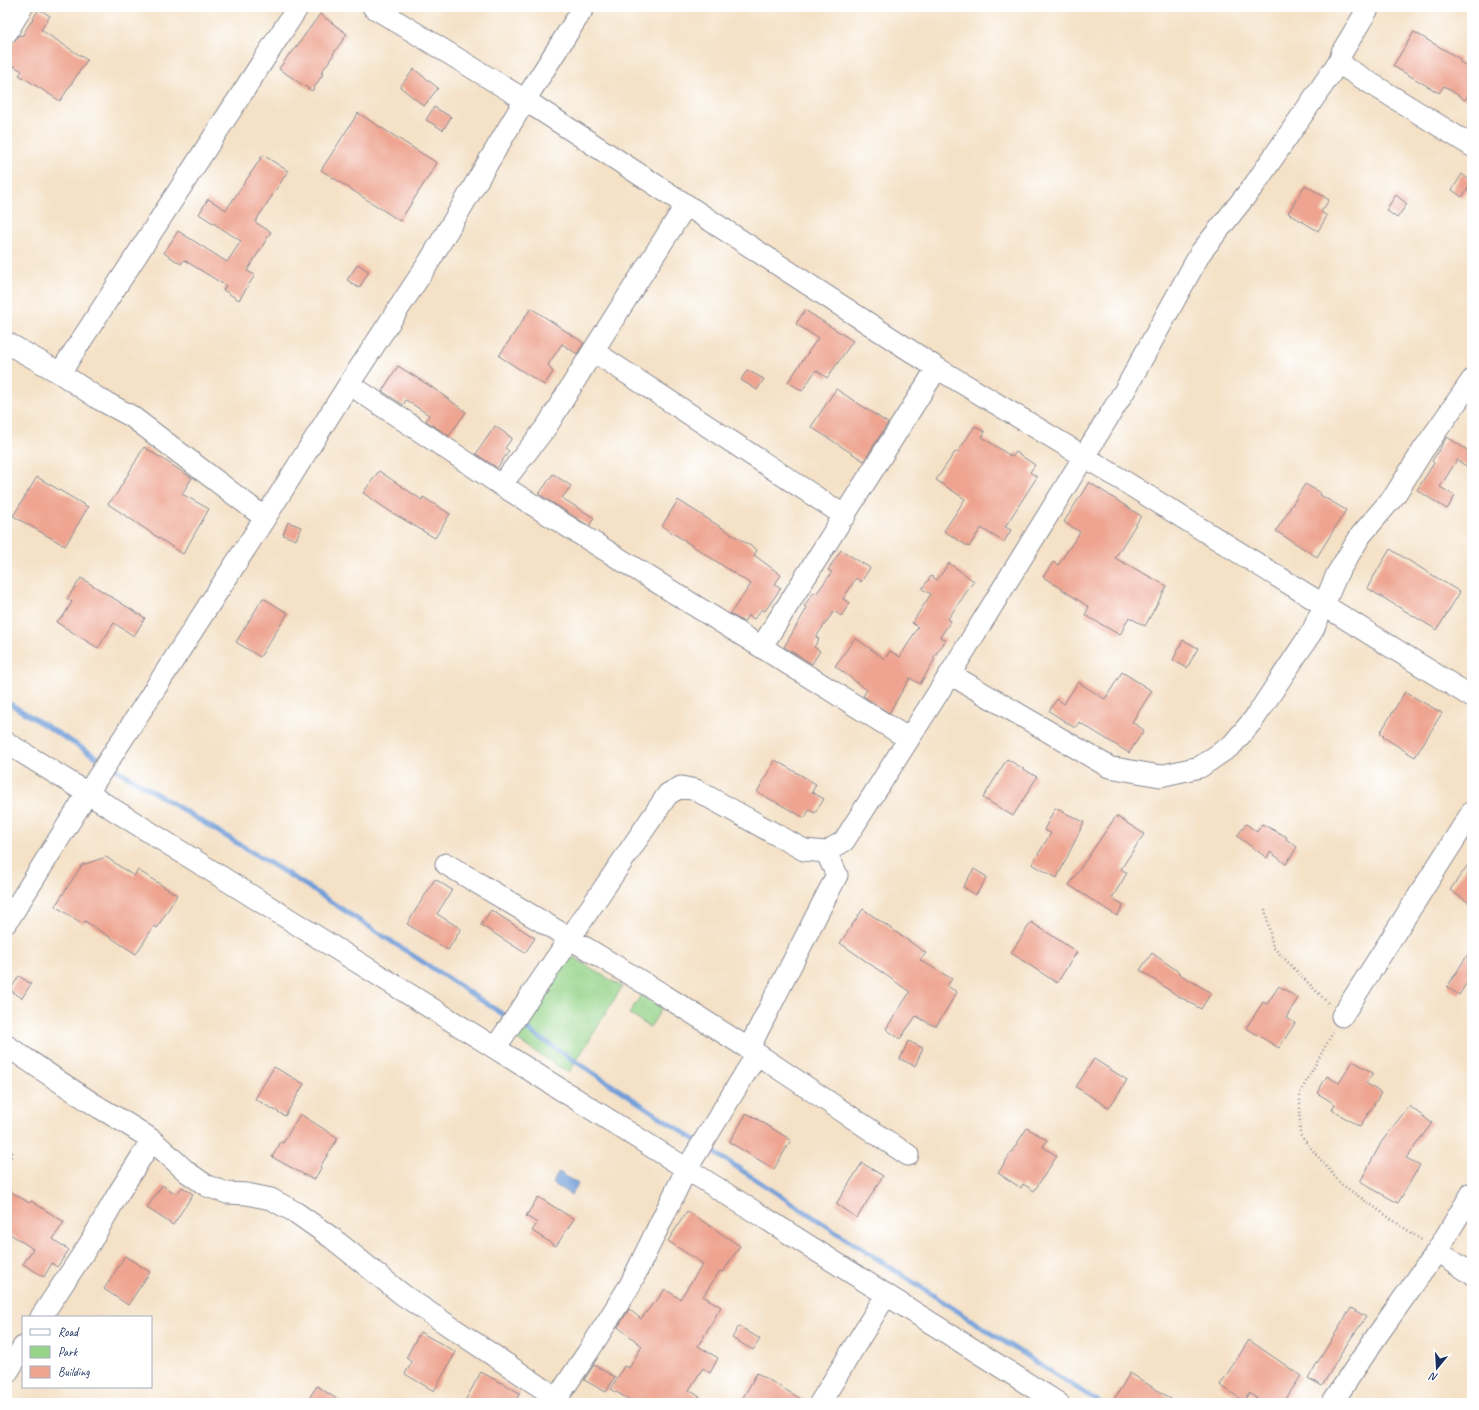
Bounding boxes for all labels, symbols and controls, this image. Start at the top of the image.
legend [22,1316,152,1388]
text: Road [58,1324,80,1340]
text: Park [58,1344,79,1360]
north arrow [1417,1348,1457,1388]
text: Building [58,1364,90,1380]
text: N [1426,1369,1439,1385]

